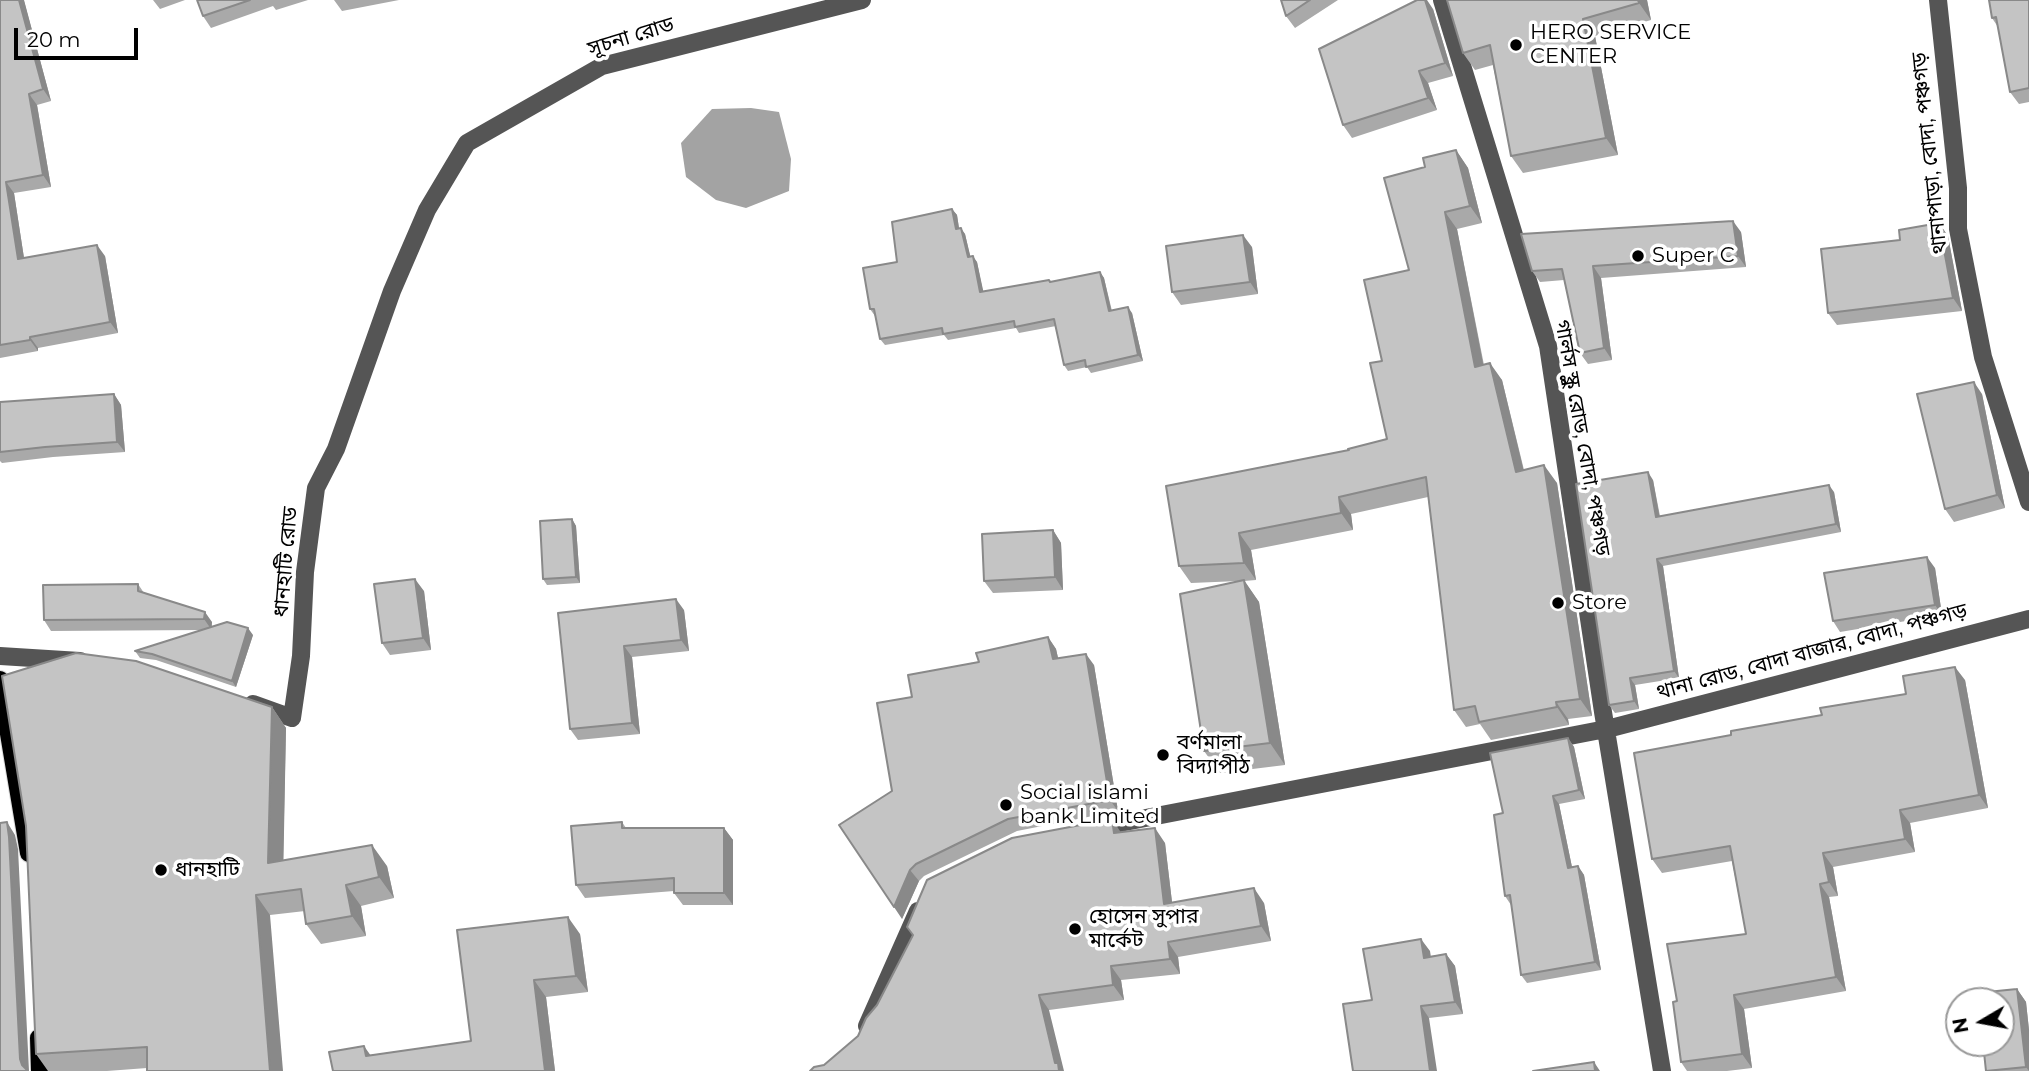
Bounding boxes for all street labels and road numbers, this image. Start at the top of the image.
street label: সূচনা রোড [585,12,677,62]
street label: থানাপাড়া, বোদা, পঞ্চগড় [1907,51,1953,255]
street label: গার্লস স্কুল রোড, বোদা, পঞ্চগড় [1549,318,1615,558]
street label: ধানহাটি রোড [269,506,303,618]
street label: থানা রোড, বোদা বাজার, বোদা, পঞ্চগড় [1654,598,1970,706]

